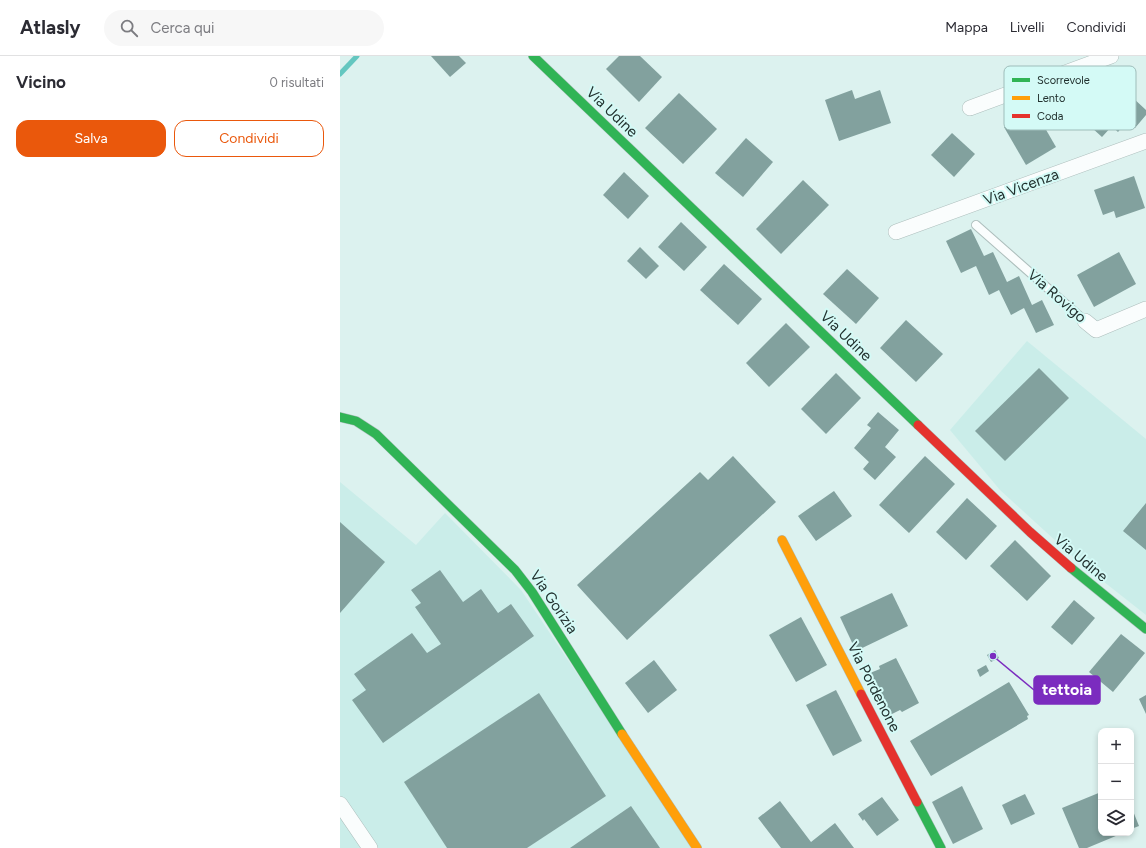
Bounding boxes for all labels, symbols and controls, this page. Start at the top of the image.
search box [104,10,384,46]
text: Atlasly [20,16,80,39]
icon: search [118,17,140,39]
text: Cerca qui [150,19,215,37]
text: Mappa [945,19,988,36]
text: Livelli [1010,19,1045,36]
text: Condividi [1067,19,1126,36]
legend [1004,66,1136,130]
text: Vicino [16,72,66,92]
text: Scorrevole [1037,74,1090,87]
text: 0 risultati [269,75,324,90]
street label: Via Udine [582,83,642,141]
text: Lento [1037,92,1065,105]
text: Coda [1037,110,1063,123]
button: Salva [16,120,166,157]
button: Condividi [174,120,324,157]
street label: Via Vicenza [981,165,1061,209]
street label: Via Rovigo [1024,266,1090,327]
street label: Via Udine [816,307,876,365]
street label: Via Udine [1050,530,1112,586]
street label: Via Gorizia [526,567,582,637]
street label: Via Pordenone [844,639,904,735]
callout: tettoia [1034,676,1100,704]
text: tettoia [1042,680,1092,699]
map controls [1098,728,1134,836]
button: + [1098,728,1134,764]
button: − [1098,764,1134,800]
button: layers [1098,800,1134,836]

